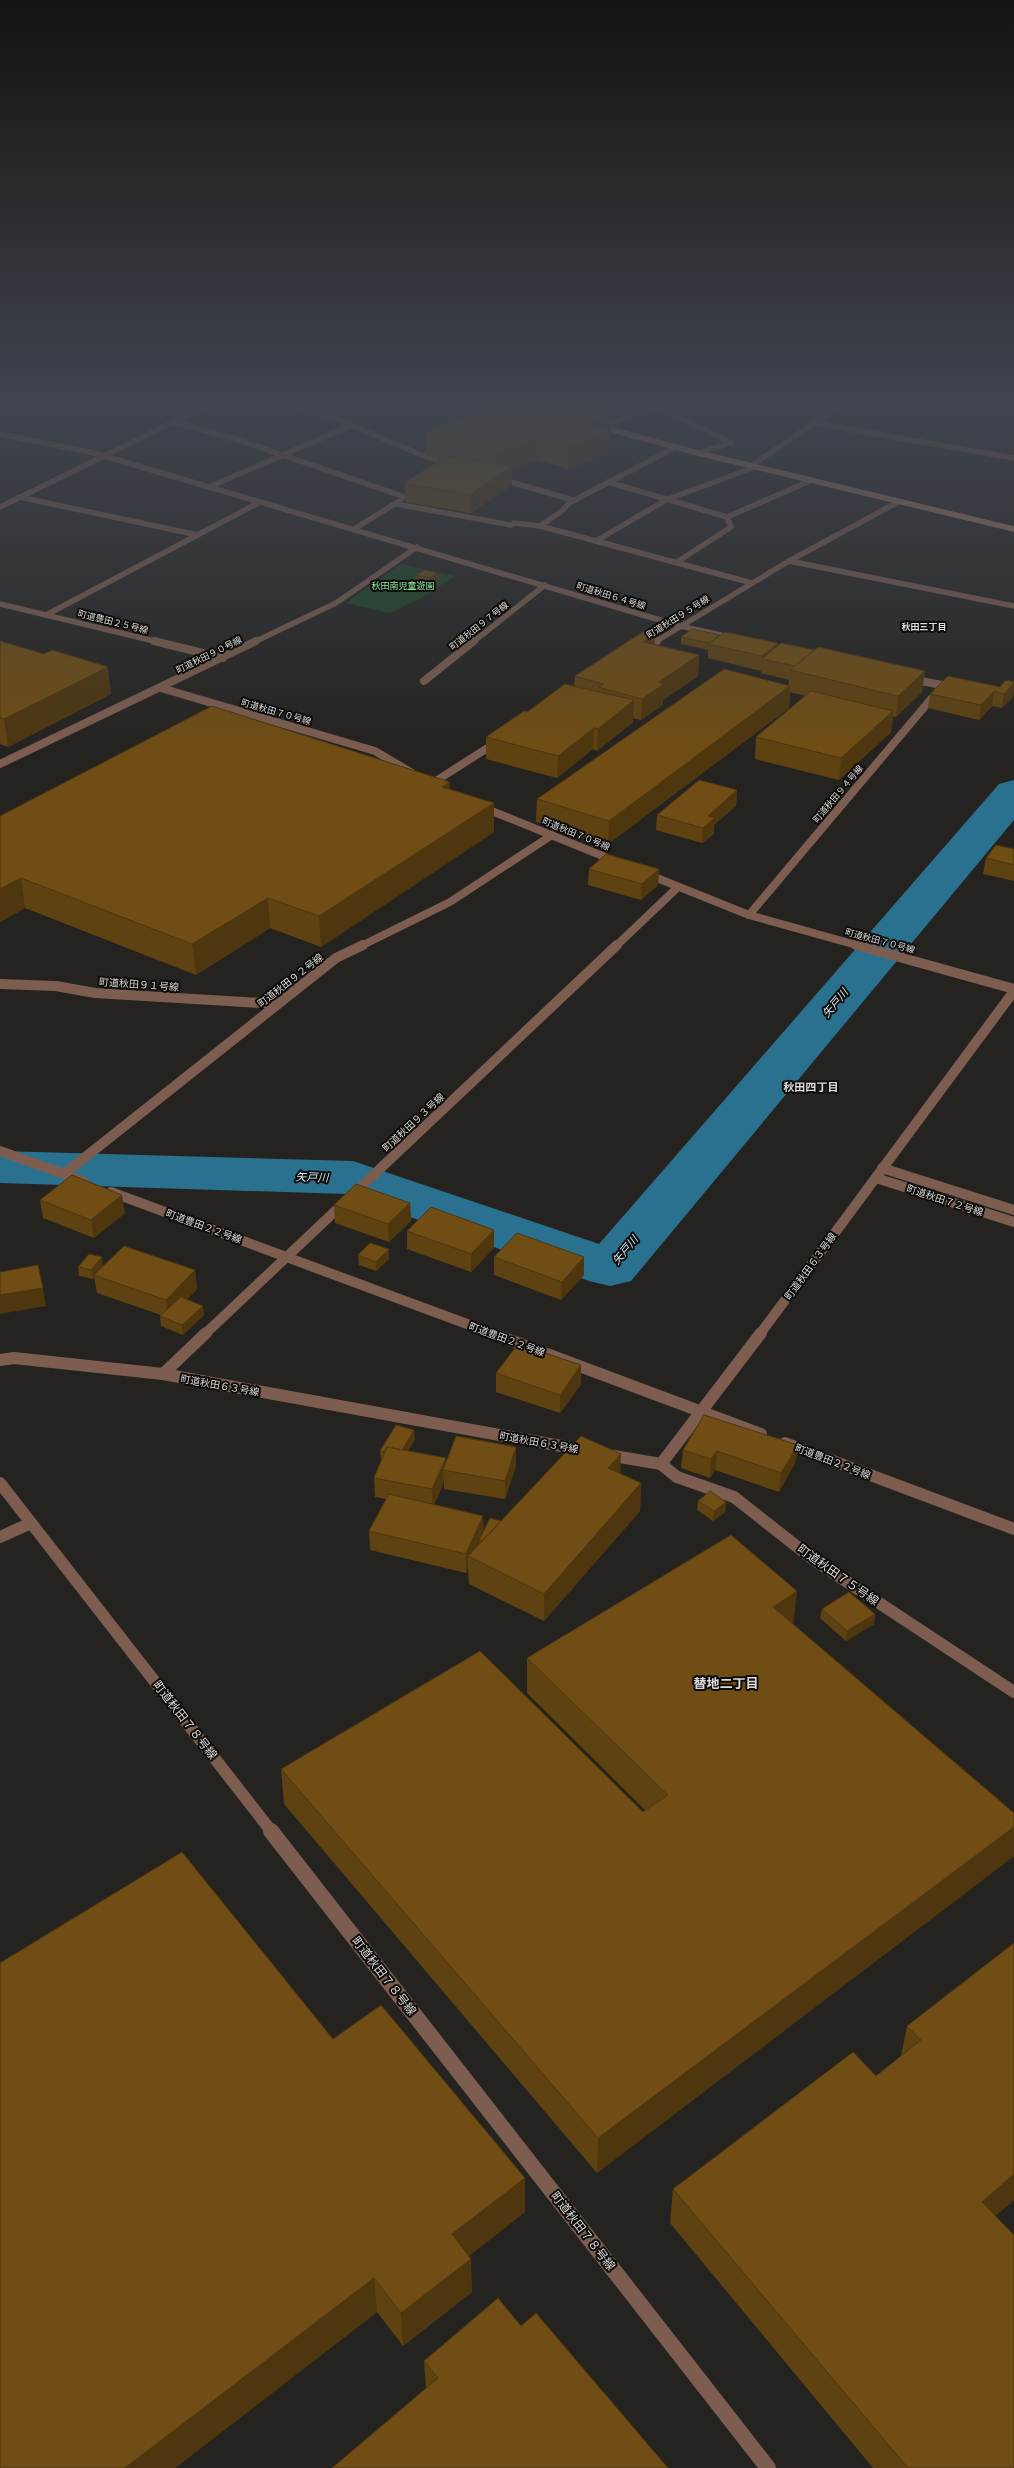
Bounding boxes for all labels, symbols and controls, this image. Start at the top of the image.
park label: 秋田南児童遊園 [371,580,435,592]
street label: 町道秋田６４号線 [575,580,648,613]
street label: 町道秋田９５号線 [644,592,713,641]
street label: 町道秋田９７号線 [447,598,512,653]
street label: 町道豊田２５号線 [77,607,150,637]
district label: 秋田三丁目 [901,621,947,633]
street label: 町道秋田９０号線 [174,633,245,676]
street label: 町道秋田７０号線 [240,696,313,728]
street label: 町道秋田９４号線 [810,762,866,825]
street label: 町道秋田７０号線 [540,815,613,853]
street label: 町道秋田７０号線 [844,926,917,956]
street label: 町道秋田９２号線 [255,951,326,1011]
street label: 町道秋田９１号線 [99,975,179,995]
water label: 矢戸川 [819,985,852,1021]
district label: 秋田四丁目 [784,1080,839,1095]
street label: 町道秋田９３号線 [380,1090,448,1155]
water label: 矢戸川 [295,1169,330,1186]
street label: 町道秋田７２号線 [904,1182,985,1220]
street label: 町道豊田２２号線 [164,1207,244,1247]
street label: 町道秋田６３号線 [782,1230,840,1303]
water label: 矢戸川 [609,1232,642,1268]
street label: 町道豊田２２号線 [467,1320,547,1360]
street label: 町道秋田６３号線 [179,1372,260,1400]
street label: 町道秋田６３号線 [498,1429,579,1457]
street label: 町道豊田２２号線 [793,1441,872,1483]
street label: 町道秋田７５号線 [794,1541,882,1609]
district label: 替地二丁目 [693,1675,759,1693]
street label: 町道秋田７８号線 [149,1677,221,1763]
street label: 町道秋田７８号線 [348,1933,420,2019]
street label: 町道秋田７８号線 [547,2188,619,2274]

